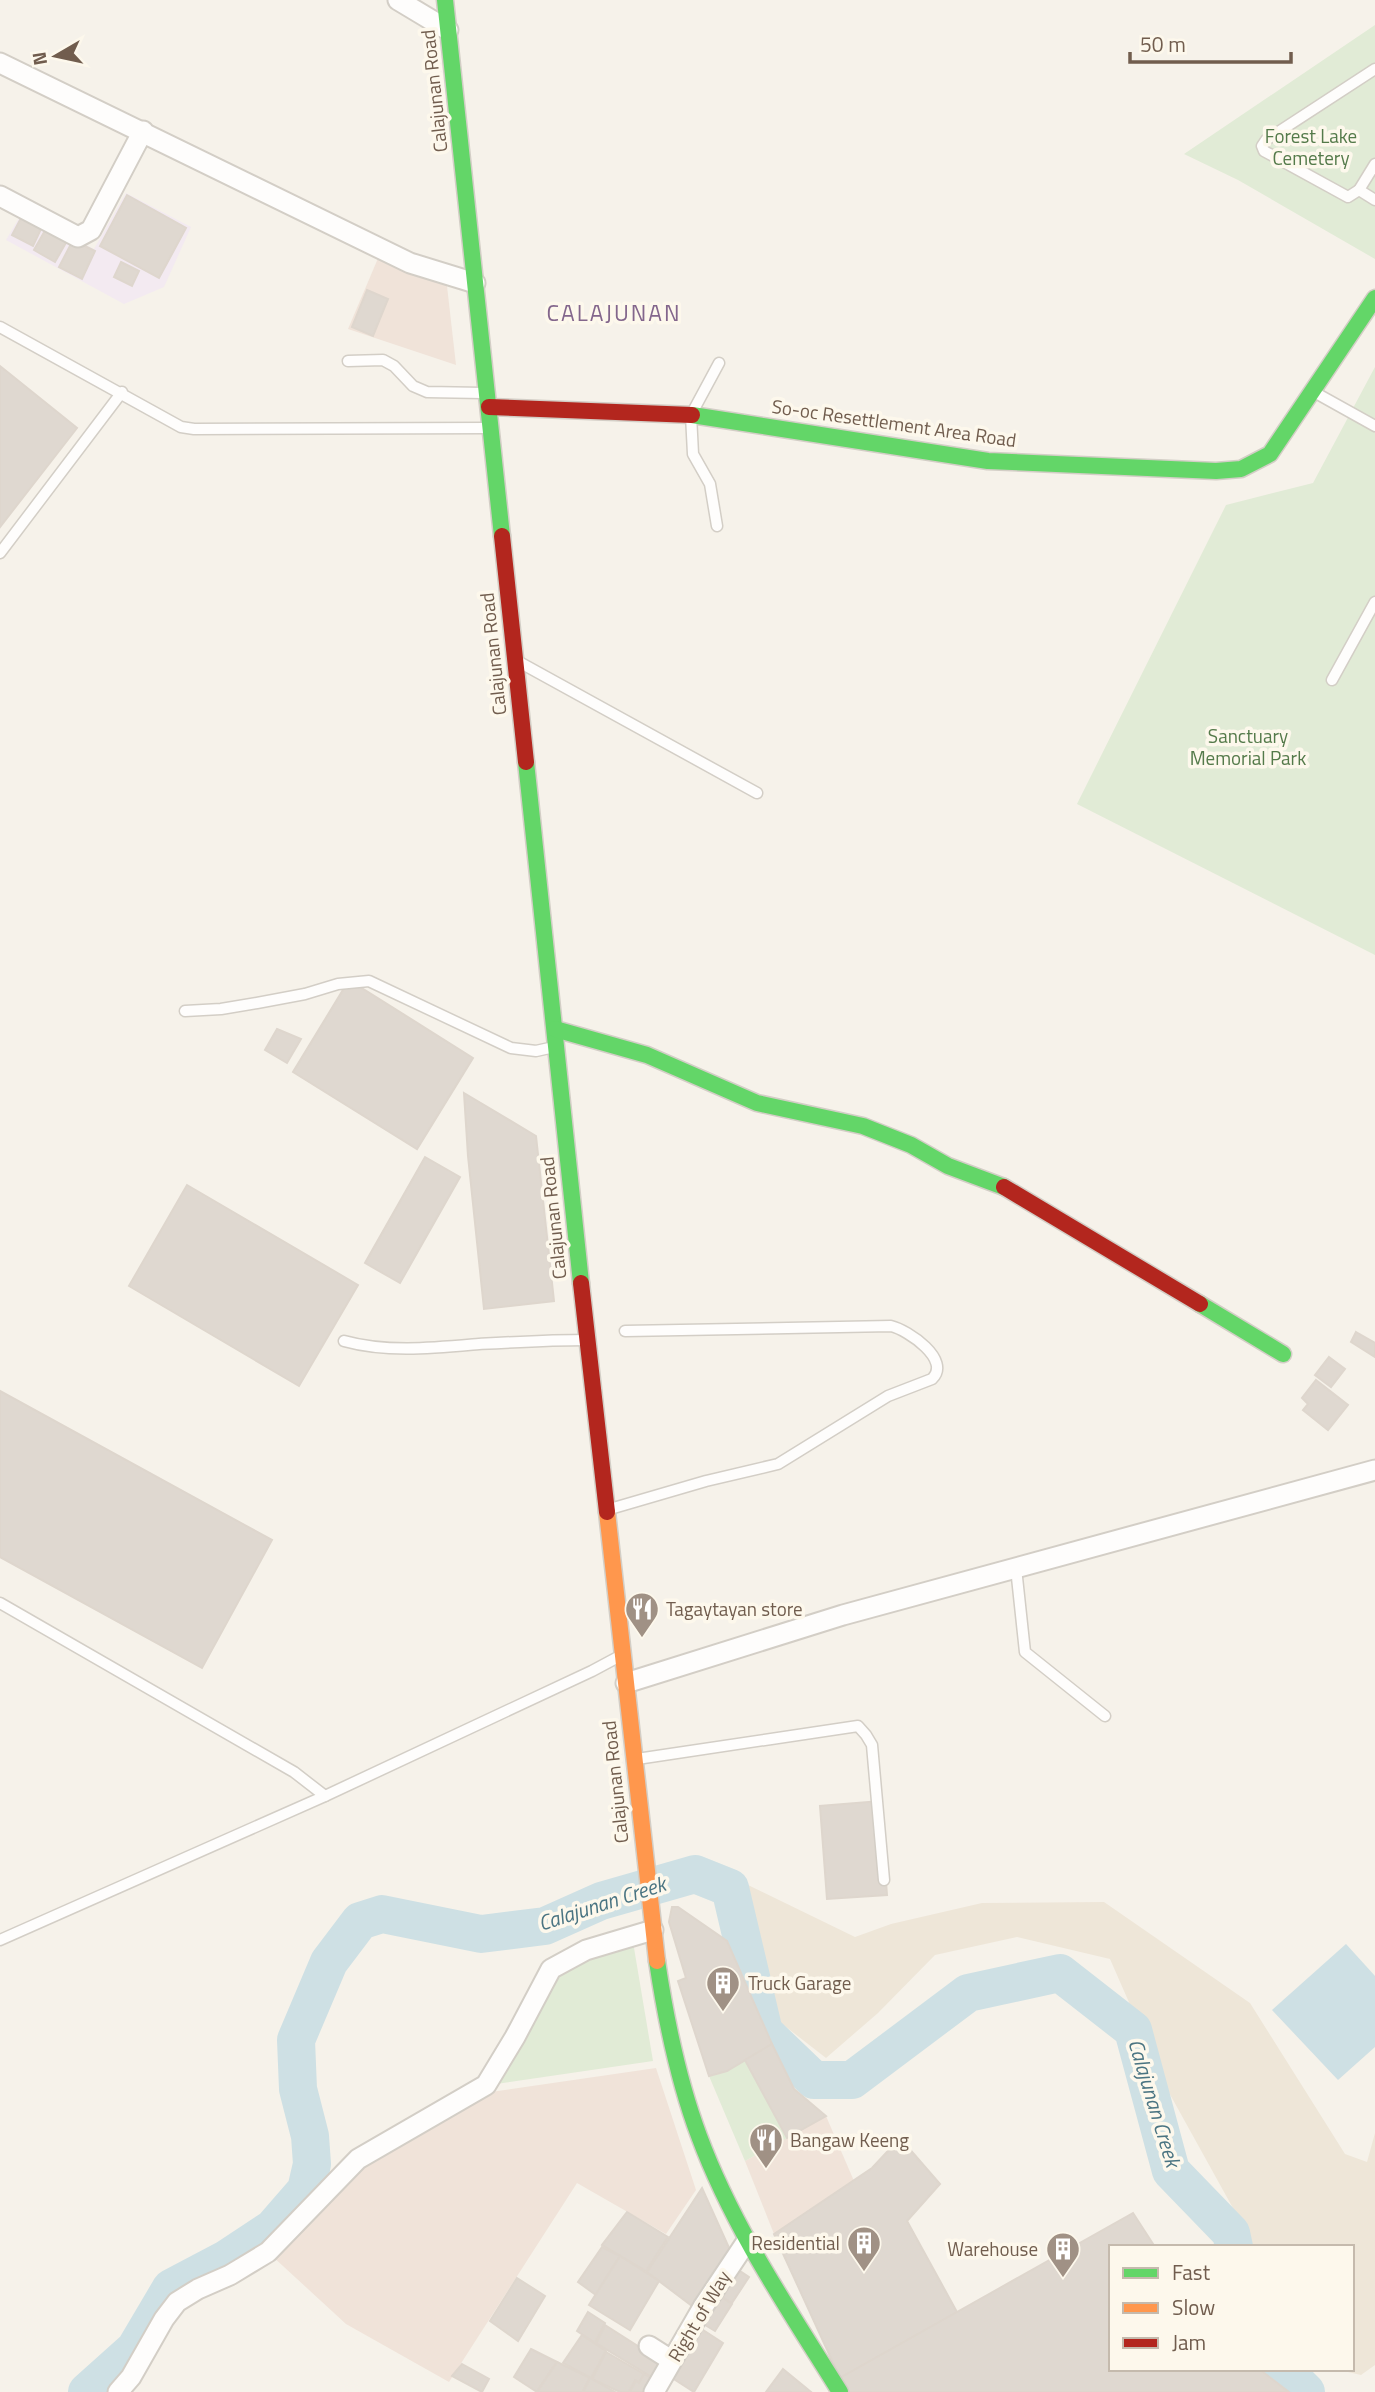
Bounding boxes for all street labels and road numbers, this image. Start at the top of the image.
street label: Calajunan Road [413,28,454,154]
street label: So-oc Resettlement Area Road [770,391,1018,454]
street label: Calajunan Road [472,591,513,717]
street label: Calajunan Road [532,1155,573,1281]
street label: Calajunan Road [594,1719,635,1845]
street label: Right of Way [660,2264,737,2367]

